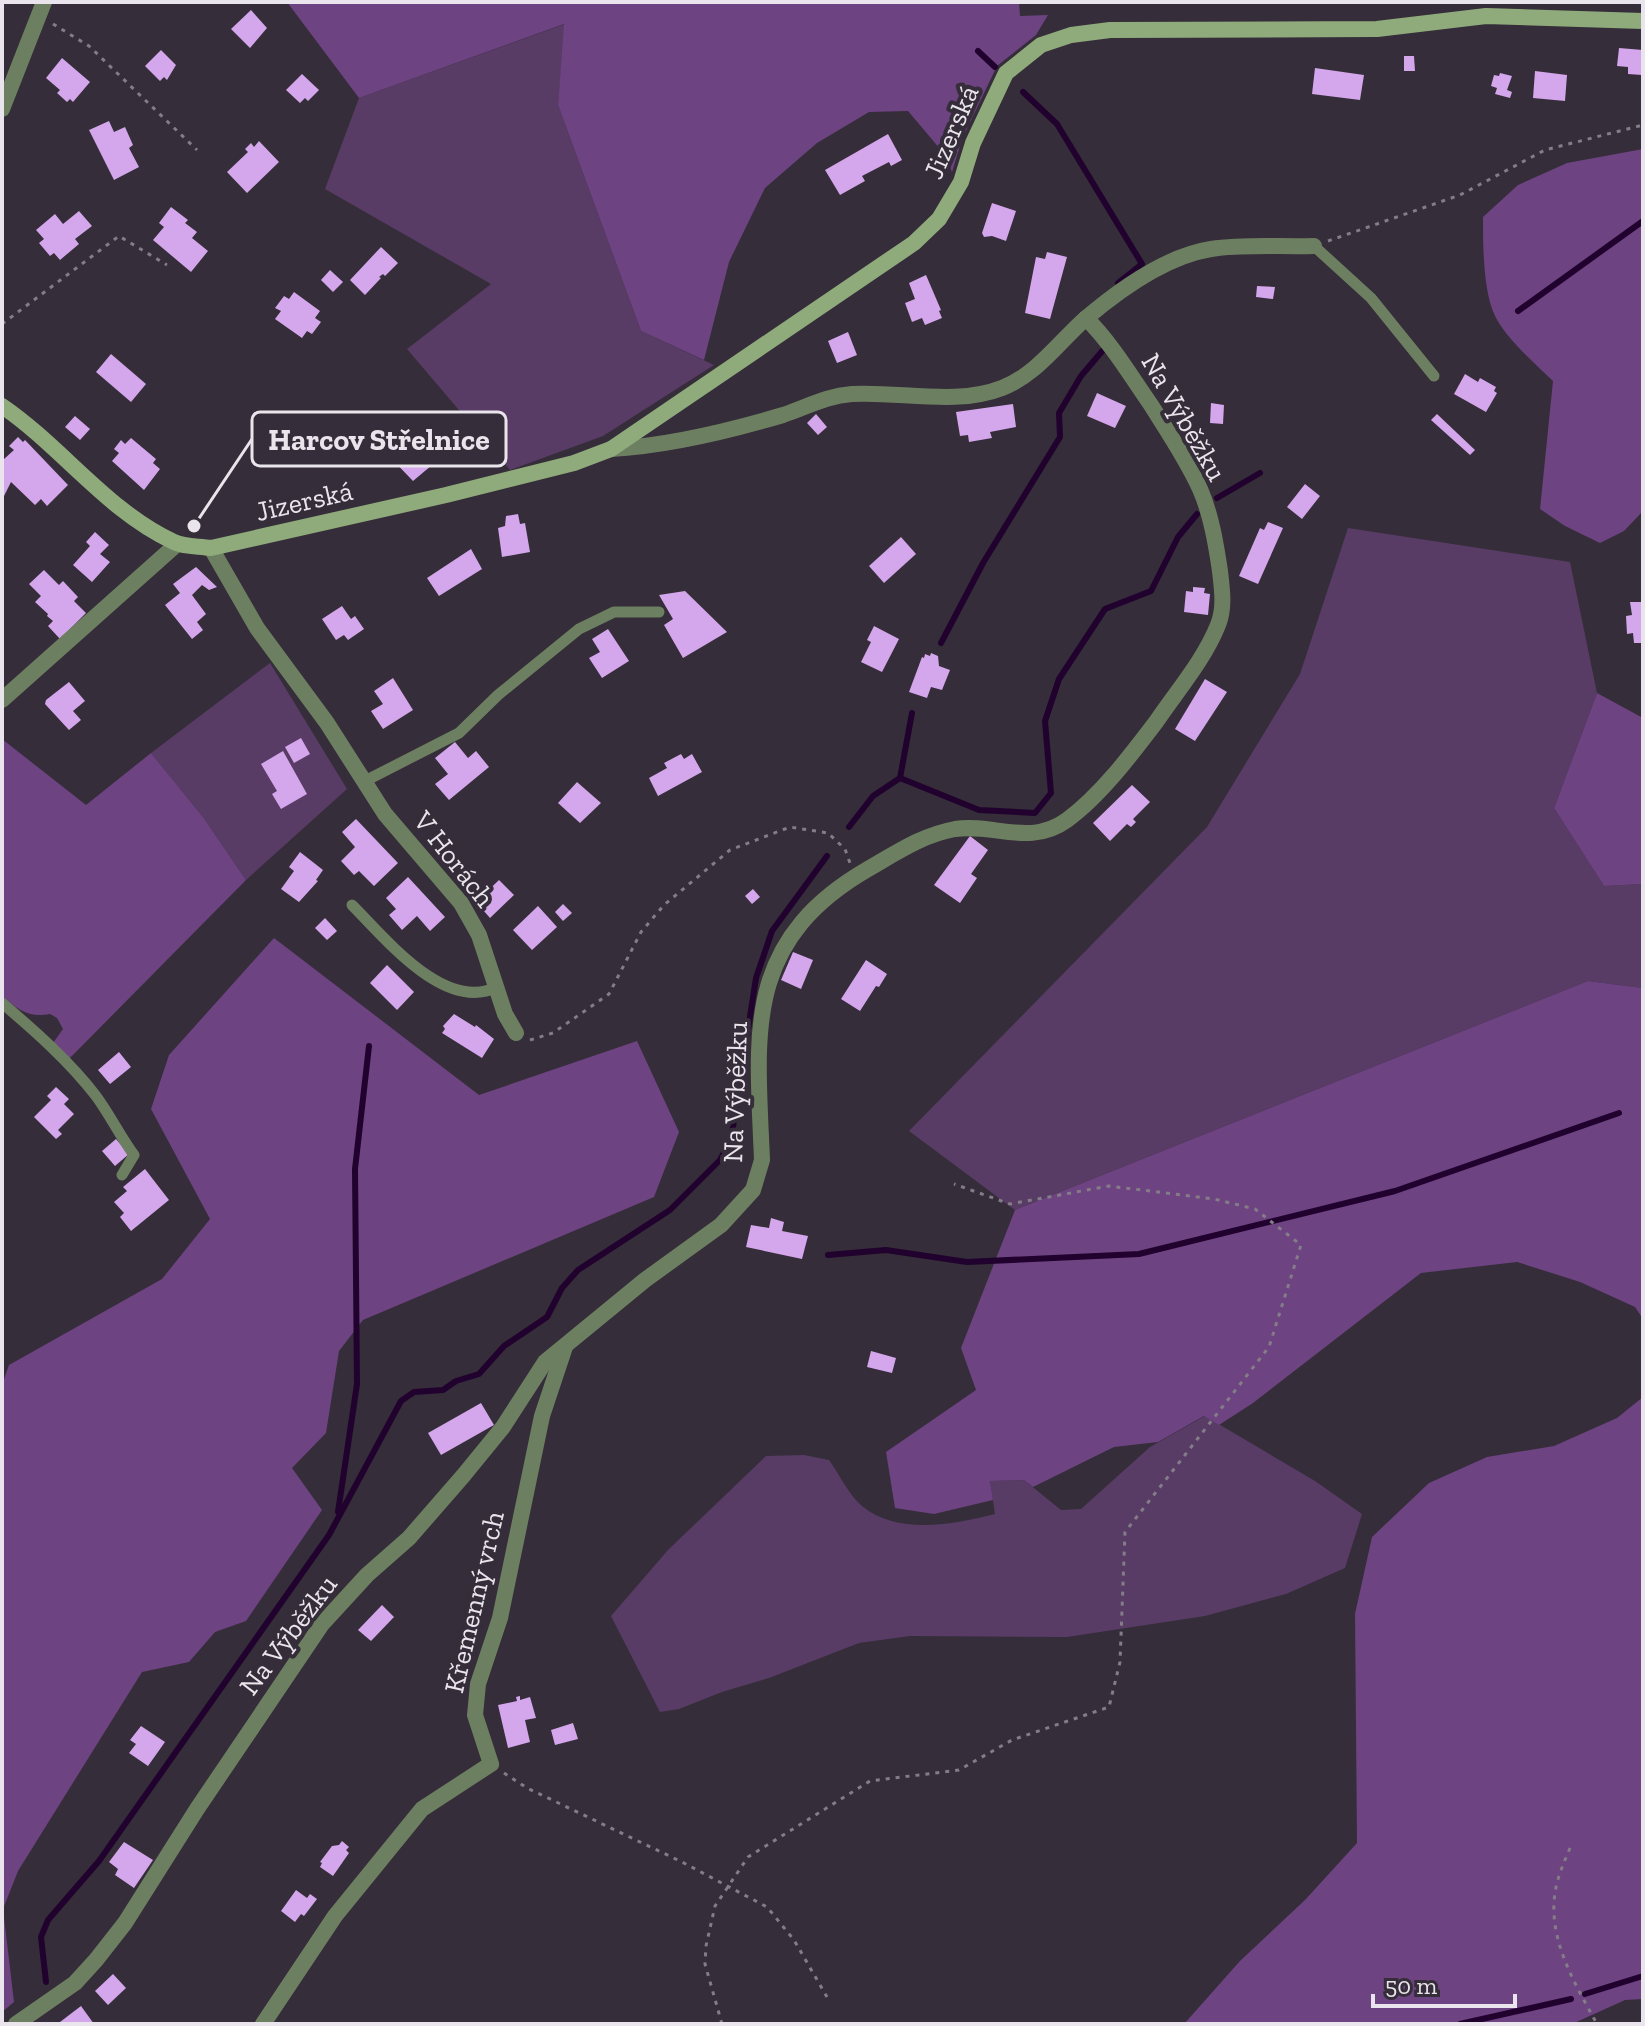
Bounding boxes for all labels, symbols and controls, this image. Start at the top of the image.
street label: Jizerská [917,80,986,184]
street label: Na Výběžku [1134,348,1234,487]
callout: Harcov Střelnice [252,412,506,466]
text: Harcov Střelnice [268,422,490,458]
street label: Jizerská [252,474,356,528]
street label: V Horách [406,804,502,914]
street label: Na Výběžku [716,1020,754,1163]
street label: Křemenný vrch [437,1508,511,1696]
street label: Na Výběžku [232,1568,344,1701]
scale bar [1373,1958,1515,2008]
text: 50 m [1385,1971,1438,2000]

